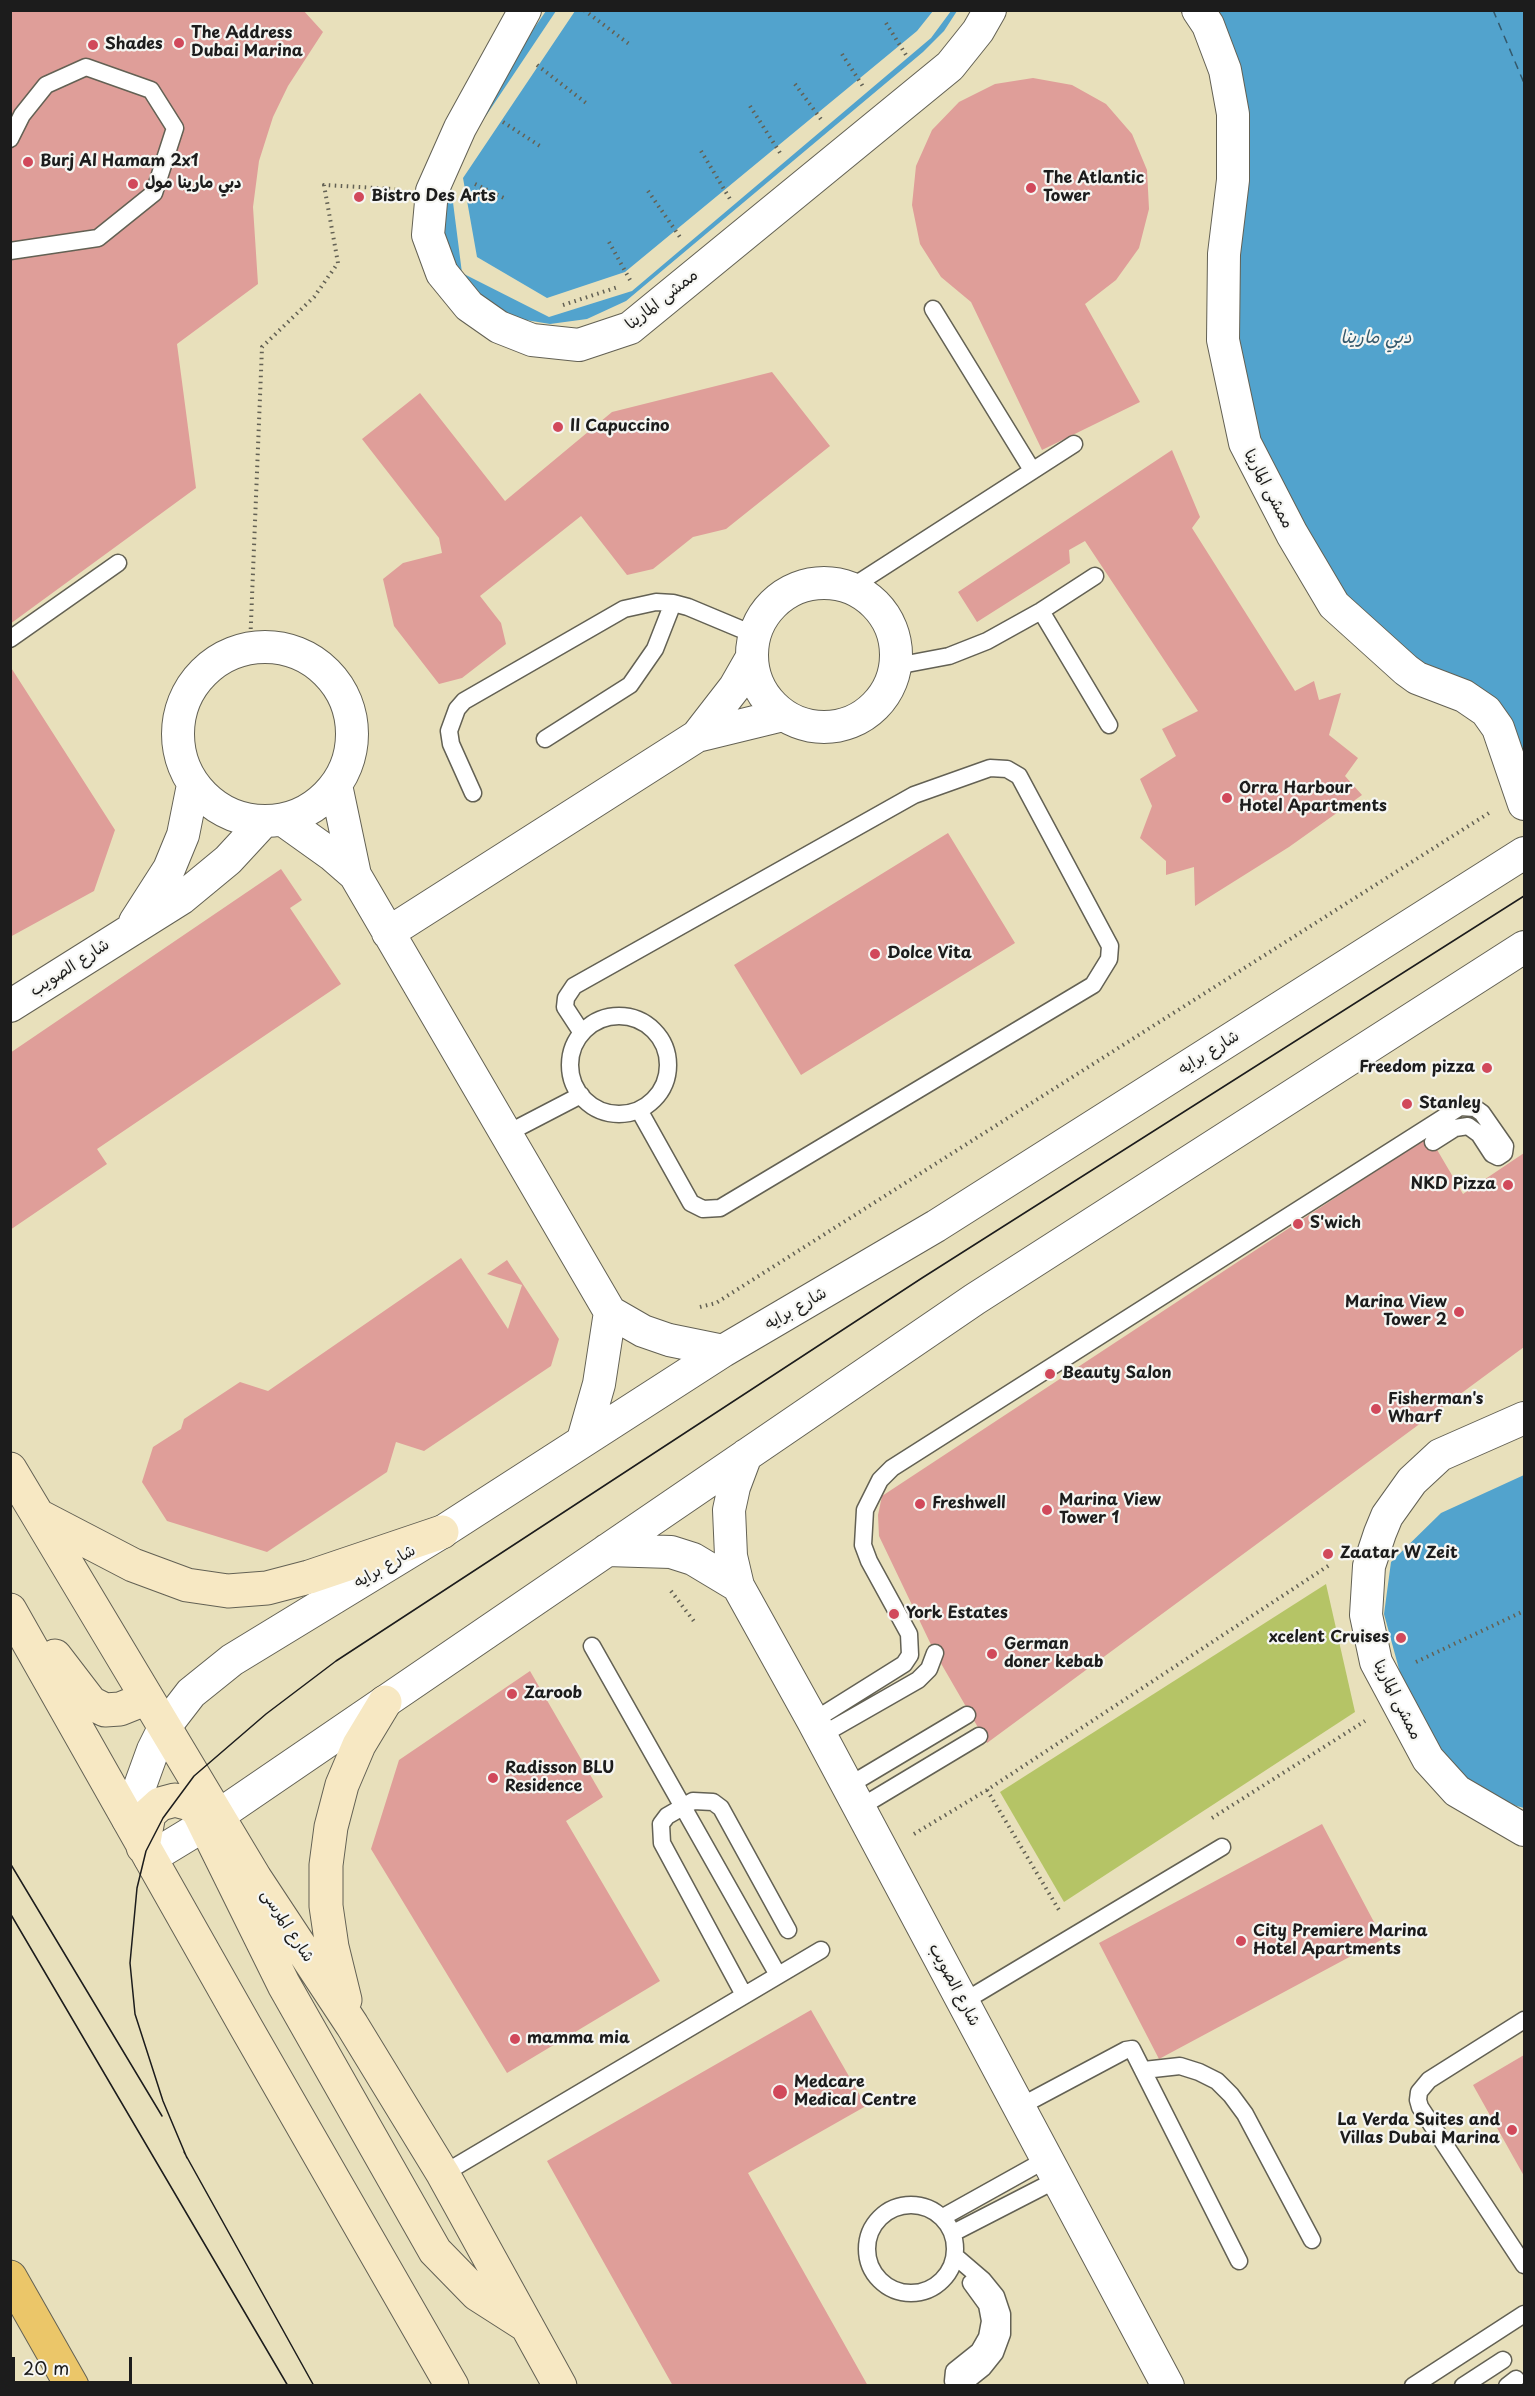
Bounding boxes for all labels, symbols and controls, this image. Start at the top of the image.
place label: The Address Dubai Marina [191,24,303,62]
place label: Shades [105,35,163,55]
marker: The Address Dubai Marina [172,36,186,50]
marker: Shades [86,38,100,52]
place label: Burj Al Hamam 2x1 [40,152,198,172]
marker: Burj Al Hamam 2x1 [21,155,35,169]
place label: The Atlantic Tower [1043,169,1144,207]
place label: دبي مارينا مول [145,174,241,194]
marker: دبي مارينا مول [126,177,140,191]
marker: The Atlantic Tower [1024,181,1038,195]
place label: Bistro Des Arts [371,187,496,207]
marker: Bistro Des Arts [352,190,366,204]
street label: ممشى المارينا [622,266,702,334]
water label: دبي مارينا [1340,327,1412,349]
place label: Il Capuccino [570,417,669,437]
marker: Il Capuccino [551,420,565,434]
street label: ممشى المارينا [1239,446,1297,532]
place label: Orra Harbour Hotel Apartments [1239,779,1387,817]
marker: Orra Harbour Hotel Apartments [1220,791,1234,805]
street label: شارع الصويب [27,935,113,1001]
place label: Dolce Vita [887,944,972,964]
marker: Dolce Vita [868,947,882,961]
street label: شارع برايه [1175,1027,1243,1079]
place label: Freedom pizza [1359,1058,1475,1078]
marker: Freedom pizza [1480,1061,1494,1075]
place label: Stanley [1419,1094,1481,1114]
marker: Stanley [1400,1097,1414,1111]
place label: NKD Pizza [1411,1175,1496,1195]
marker: NKD Pizza [1501,1178,1515,1192]
place label: S'wich [1310,1214,1361,1234]
marker: S'wich [1291,1217,1305,1231]
street label: شارع برايه [762,1284,830,1334]
place label: Marina View Tower 2 [1345,1293,1447,1331]
marker: Marina View Tower 2 [1452,1305,1466,1319]
place label: Beauty Salon [1062,1364,1171,1384]
marker: Beauty Salon [1043,1367,1057,1381]
place label: Fisherman's Wharf [1388,1390,1484,1428]
marker: Fisherman's Wharf [1369,1402,1383,1416]
place label: Marina View Tower 1 [1059,1491,1161,1529]
place label: Freshwell [932,1494,1006,1514]
marker: Freshwell [913,1497,927,1511]
marker: Marina View Tower 1 [1040,1503,1054,1517]
street label: شارع برايه [351,1541,419,1593]
place label: Zaatar W Zeit [1340,1544,1458,1564]
marker: Zaatar W Zeit [1321,1547,1335,1561]
place label: York Estates [906,1604,1008,1624]
marker: York Estates [887,1607,901,1621]
place label: xcelent Cruises [1269,1628,1389,1648]
marker: xcelent Cruises [1394,1631,1408,1645]
place label: German doner kebab [1004,1635,1103,1673]
marker: German doner kebab [985,1647,999,1661]
street label: ممشى المارينا [1369,1657,1425,1743]
place label: Zaroob [524,1684,582,1704]
marker: Zaroob [505,1687,519,1701]
place label: Radisson BLU Residence [505,1759,614,1797]
marker: Radisson BLU Residence [486,1771,500,1785]
street label: شارع المرسى [256,1886,318,1966]
place label: City Premiere Marina Hotel Apartments [1253,1922,1428,1960]
marker: City Premiere Marina Hotel Apartments [1234,1934,1248,1948]
street label: شارع الصويب [924,1940,984,2030]
place label: mamma mia [527,2029,630,2049]
marker: mamma mia [508,2032,522,2046]
place label: Medcare Medical Centre [794,2073,916,2111]
marker: Medcare Medical Centre [771,2083,789,2101]
place label: La Verda Suites and Villas Dubai Marina [1337,2111,1500,2149]
marker: La Verda Suites and Villas Dubai Marina [1505,2123,1519,2137]
scale bar [15,2345,135,2383]
text: 20 m [23,2354,69,2381]

